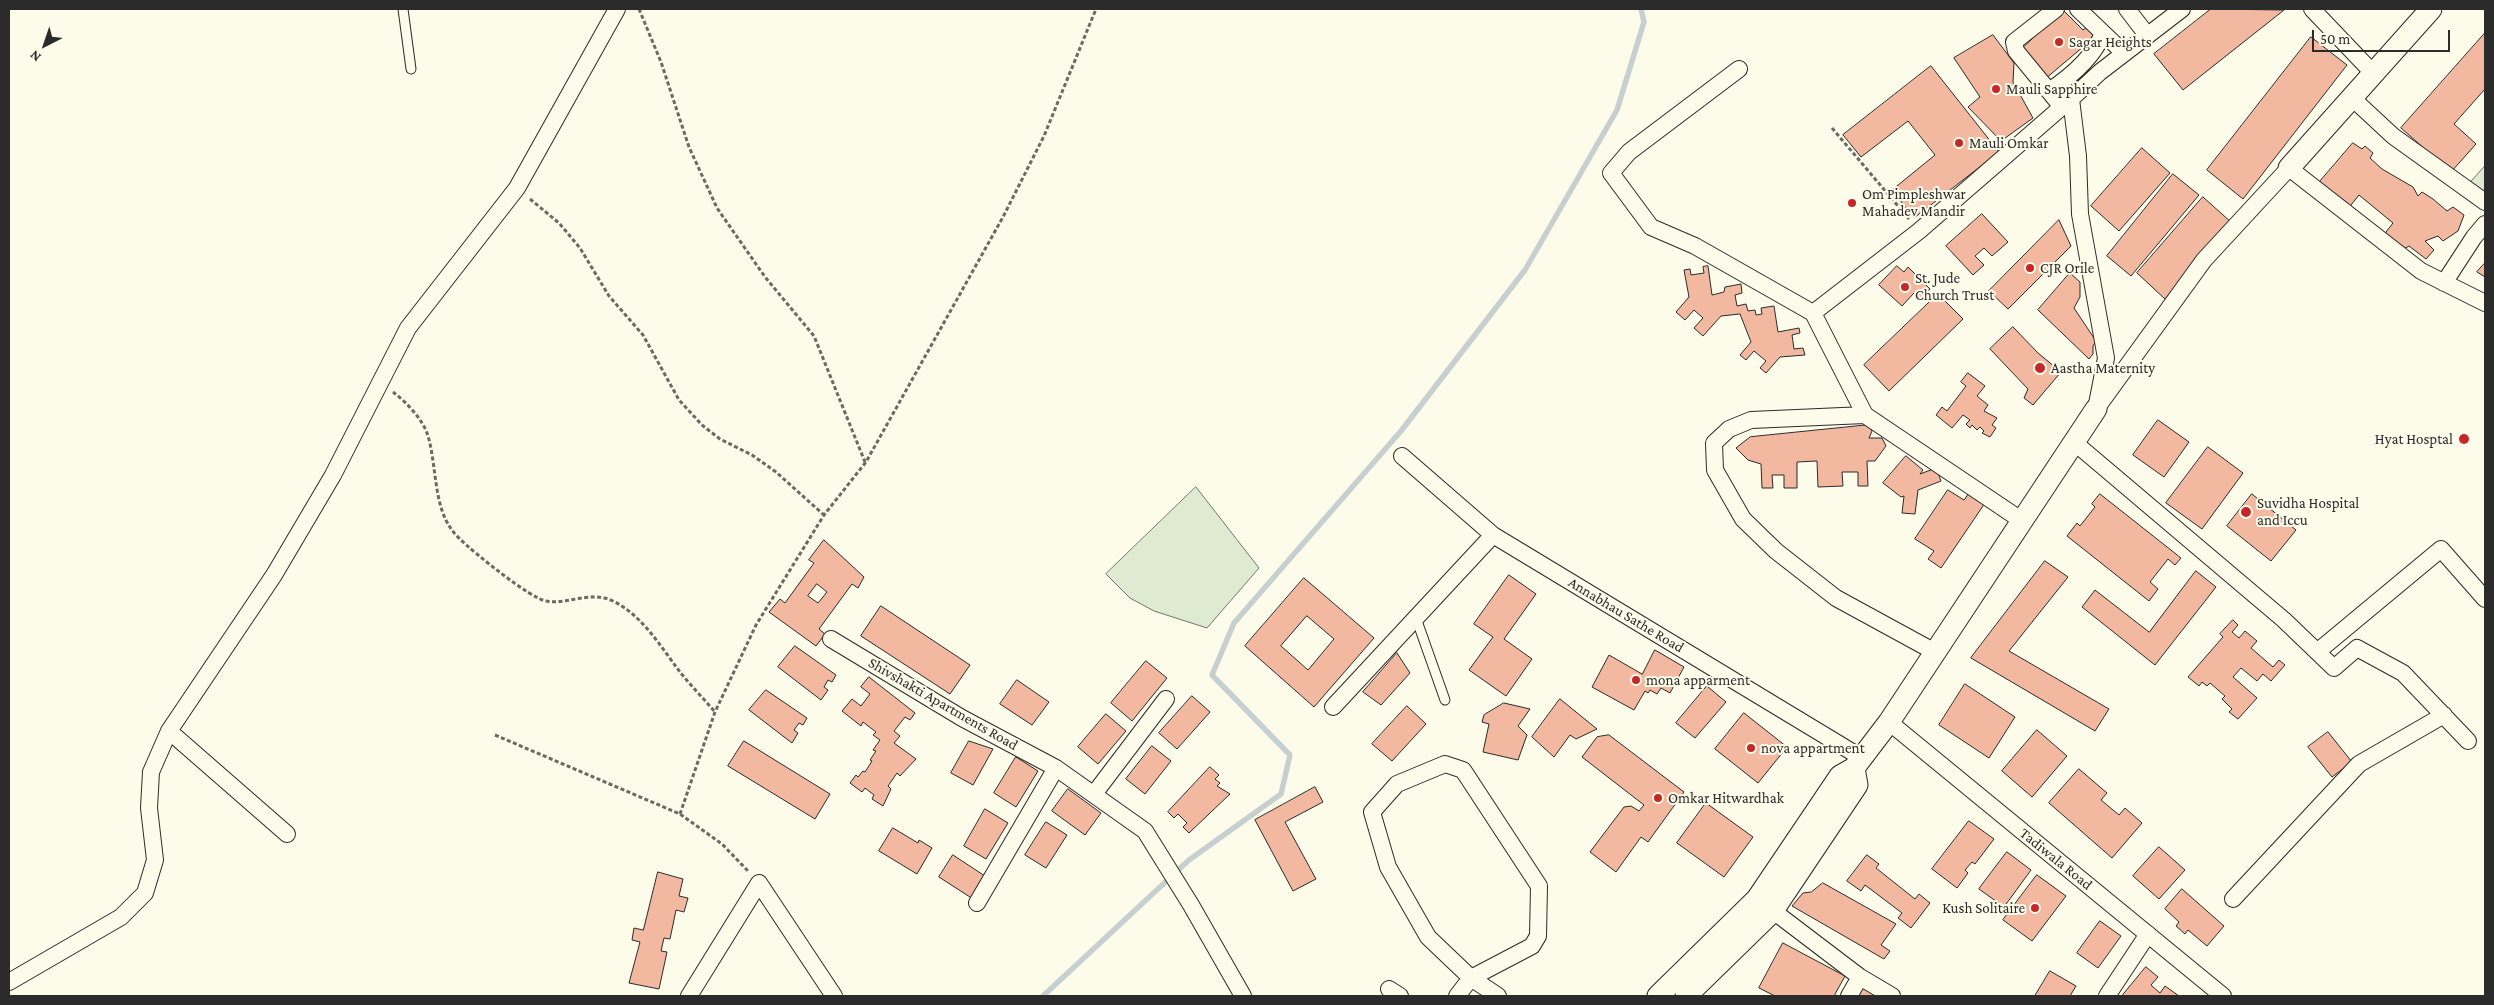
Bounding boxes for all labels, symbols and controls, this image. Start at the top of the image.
north arrow [20,20,70,70]
scale bar [2314,20,2452,52]
text: 50 m [2320,31,2350,47]
place label: Sagar Heights [2069,33,2152,51]
marker: Sagar Heights [2053,36,2065,48]
text: N [26,47,44,65]
place label: Mauli Sapphire [2006,80,2097,98]
marker: Mauli Sapphire [1990,83,2002,95]
place label: Mauli Omkar [1969,134,2048,152]
marker: Mauli Omkar [1953,137,1965,149]
place label: Om Pimpleshwar Mahadev Mandir [1862,185,1966,220]
marker: Om Pimpleshwar Mahadev Mandir [1846,197,1858,209]
place label: CJR Orile [2040,259,2094,277]
marker: CJR Orile [2024,262,2036,274]
place label: St. Jude Church Trust [1915,269,1994,304]
marker: St. Jude Church Trust [1899,281,1911,293]
place label: Aastha Maternity [2051,359,2155,377]
marker: Aastha Maternity [2033,361,2047,375]
place label: Hyat Hosptal [2375,430,2453,448]
marker: Hyat Hosptal [2457,432,2471,446]
place label: Suvidha Hospital and Iccu [2257,494,2359,529]
marker: Suvidha Hospital and Iccu [2239,505,2253,519]
street label: Annabhau Sathe Road [1565,573,1687,657]
street label: Shivshakti Apartments Road [865,654,1021,754]
place label: mona apparment [1646,671,1750,689]
marker: mona apparment [1630,674,1642,686]
place label: nova appartment [1761,739,1865,757]
marker: nova appartment [1745,742,1757,754]
place label: Omkar Hitwardhak [1668,789,1784,807]
marker: Omkar Hitwardhak [1652,792,1664,804]
street label: Tadiwala Road [2016,824,2096,894]
place label: Kush Solitaire [1942,899,2025,917]
marker: Kush Solitaire [2029,902,2041,914]

